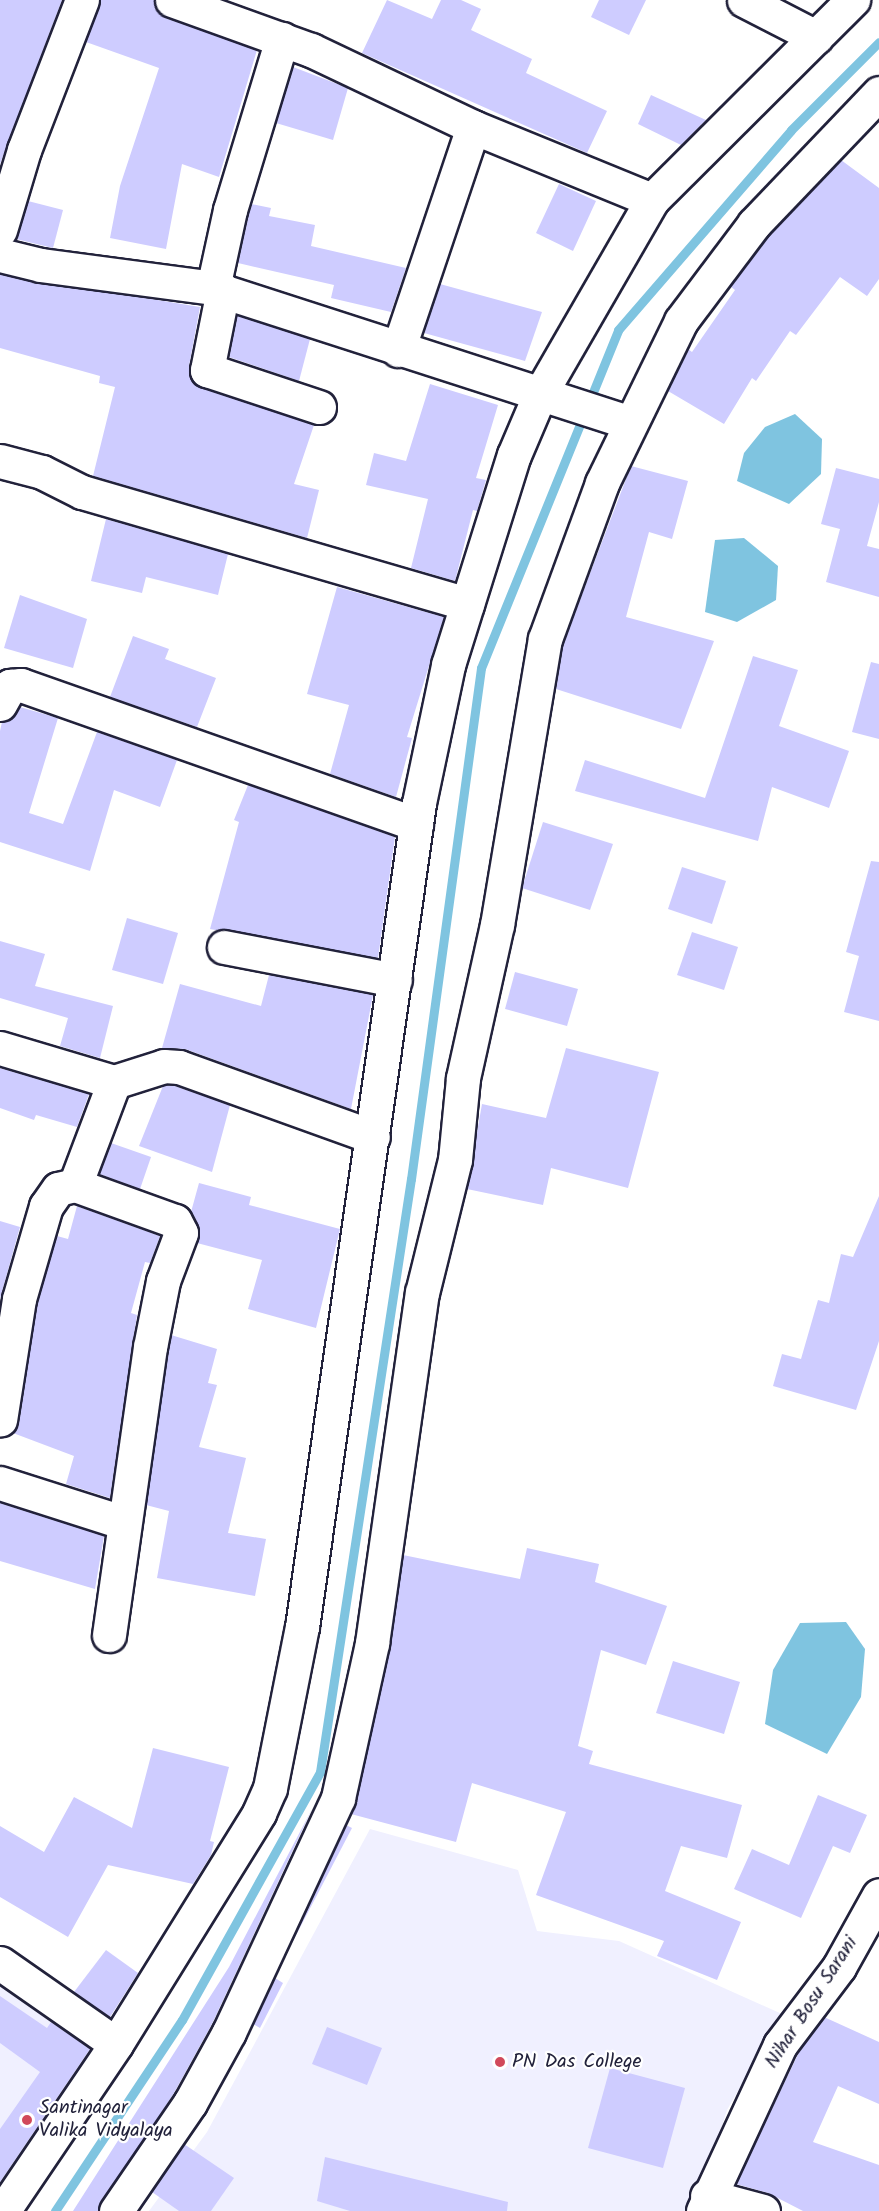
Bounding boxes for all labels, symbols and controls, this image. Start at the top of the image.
street label: Nihar Bosu Sarani [760,1933,864,2073]
place label: PN Das College [512,2050,642,2074]
marker: PN Das College [493,2055,507,2069]
place label: Santinagar Valika Vidyalaya [39,2096,173,2143]
marker: Santinagar Valika Vidyalaya [20,2113,34,2127]

